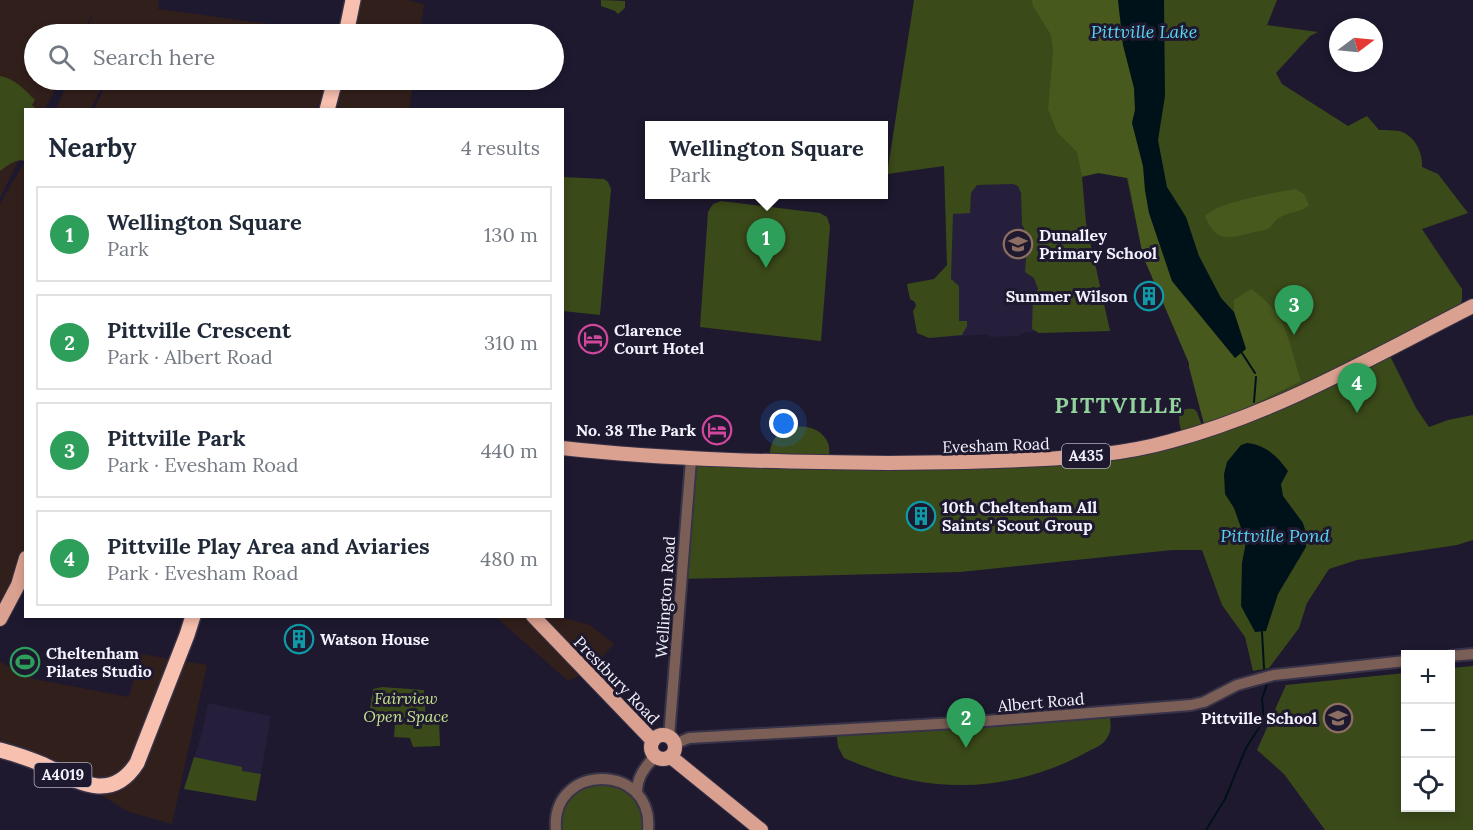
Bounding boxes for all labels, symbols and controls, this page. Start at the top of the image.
north arrow [1329,18,1383,72]
water label: Pittville Lake [1091,20,1197,43]
search box [24,24,564,90]
icon: search [45,41,78,74]
text: Search here [93,43,215,71]
popup [645,121,888,199]
text: Nearby [48,131,136,164]
text: Wellington Square [669,134,864,162]
text: 4 results [461,135,540,160]
text: Park [669,162,711,187]
text: Wellington Square [107,208,302,236]
pin: 1 [746,218,786,268]
text: 1 [65,222,74,247]
text: 130 m [484,222,538,247]
place label: Dunalley Primary School [1039,225,1157,263]
school or university icon: Dunalley Primary School [1002,228,1034,260]
text: Park [107,236,149,261]
building icon: Summer Wilson [1133,280,1165,312]
place label: Summer Wilson [1006,286,1128,306]
pin: 3 [1274,286,1314,335]
text: Pittville Crescent [107,316,291,344]
place label: Clarence Court Hotel [614,320,704,358]
hotel icon: Clarence Court Hotel [577,323,609,355]
text: 2 [64,330,75,355]
text: 310 m [484,330,538,355]
text: Park · Albert Road [107,344,273,369]
pin: 4 [1338,364,1376,413]
district label: PITTVILLE [1055,391,1183,419]
your location [769,409,798,438]
hotel icon: No. 38 The Park [701,414,733,446]
place label: No. 38 The Park [576,420,696,440]
text: Pittville Park [107,424,246,452]
street label: Evesham Road [942,433,1050,457]
text: 3 [64,438,75,463]
text: 440 m [481,438,538,463]
road number: A435 [1062,444,1110,468]
text: Park · Evesham Road [107,452,298,477]
place label: 10th Cheltenham All Saints' Scout Group [942,497,1097,535]
building icon: 10th Cheltenham All Saints' Scout Group [905,500,937,532]
water label: Pittville Pond [1220,524,1330,547]
text: Pittville Play Area and Aviaries [107,532,430,560]
street label: Wellington Road [651,535,679,659]
text: 4 [64,546,75,571]
text: 480 m [480,546,538,571]
text: Park · Evesham Road [107,560,298,585]
building icon: Watson House [283,623,315,655]
place label: Watson House [320,629,429,649]
street label: Prestbury Road [570,632,664,728]
place label: Cheltenham Pilates Studio [46,643,152,681]
sports icon: Cheltenham Pilates Studio [9,646,41,678]
map controls [1401,650,1455,812]
button: + [1401,650,1455,704]
park label: Fairview Open Space [363,688,449,726]
street label: Albert Road [996,688,1086,716]
pin: 2 [946,698,986,748]
school or university icon: Pittville School [1322,702,1354,734]
button: − [1401,704,1455,758]
place label: Pittville School [1201,708,1317,728]
button: locate [1401,758,1455,812]
road number: A4019 [34,763,92,787]

